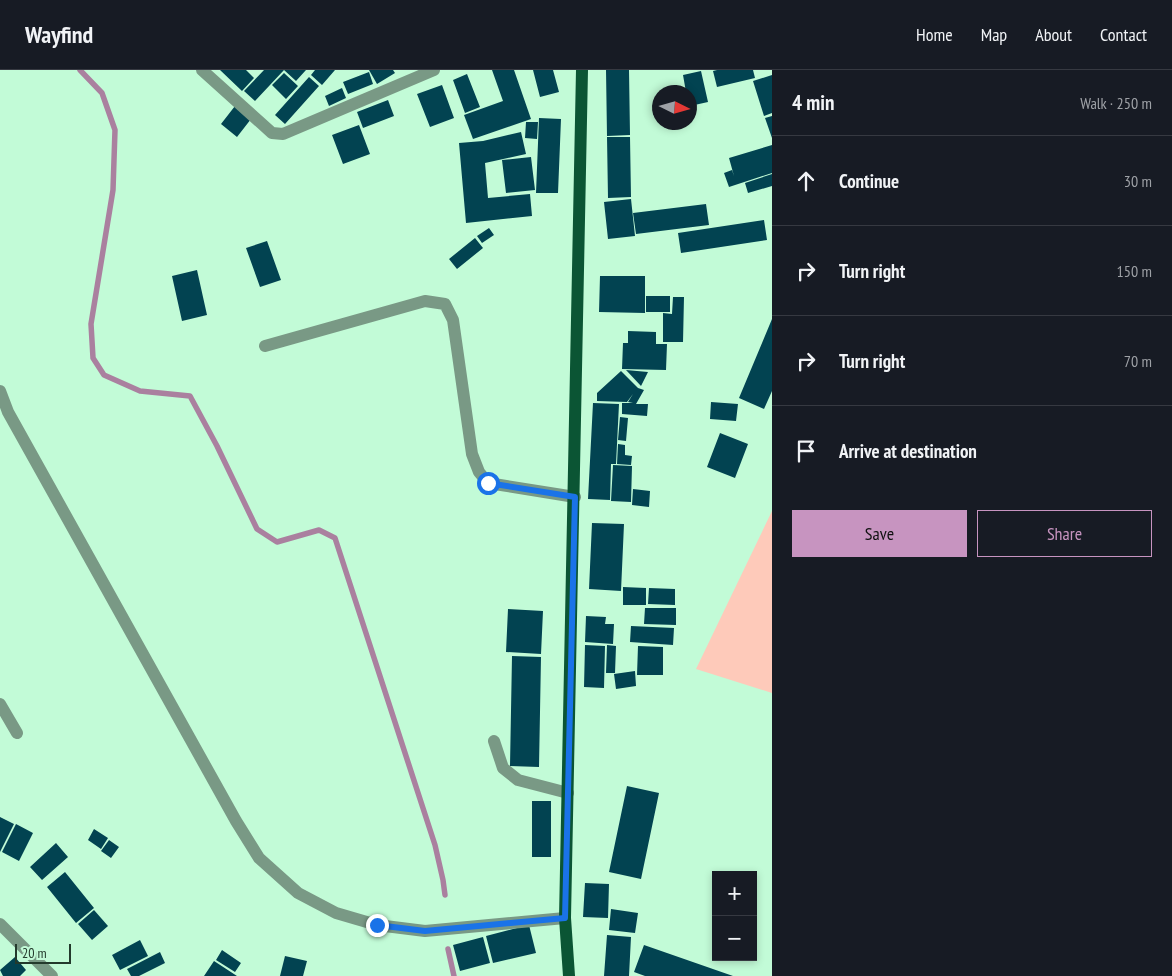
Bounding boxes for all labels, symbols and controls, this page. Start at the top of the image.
text: Wayfind [25,19,93,50]
text: Home [916,23,953,46]
text: Map [981,23,1007,46]
text: About [1035,23,1072,46]
text: Contact [1100,23,1147,46]
north arrow [652,85,697,130]
text: 4 min [792,89,834,116]
text: Walk · 250 m [1080,93,1152,113]
icon: ahead [792,167,820,195]
text: Continue [839,169,899,193]
text: 30 m [1124,171,1152,191]
icon: right [792,257,820,285]
text: Turn right [839,259,905,283]
text: 150 m [1117,261,1152,281]
icon: right [792,347,820,375]
text: Turn right [839,349,905,373]
text: 70 m [1124,351,1152,371]
icon: arrive [792,437,820,465]
text: Arrive at destination [839,439,977,463]
route start [477,472,500,495]
button: Save [792,510,967,557]
button: Share [977,510,1152,557]
map controls [712,871,757,961]
button: + [712,871,757,916]
route end [366,914,389,937]
button: − [712,916,757,961]
scale bar [15,941,71,964]
text: 20 m [22,944,47,962]

